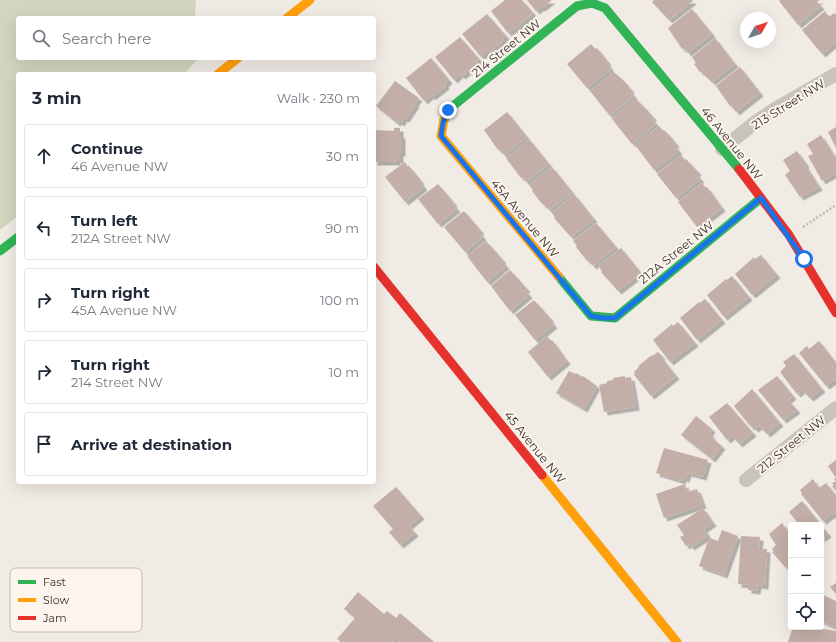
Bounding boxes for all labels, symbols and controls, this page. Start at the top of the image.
north arrow [740,12,776,48]
search box [16,16,376,60]
street label: 214 Street NW [468,16,544,80]
icon: search [30,27,52,49]
text: Search here [62,29,151,48]
street label: 213 Street NW [749,76,827,132]
text: 3 min [32,88,82,108]
text: Walk · 230 m [277,90,360,106]
route end [439,101,457,119]
street label: 46 Avenue NW [698,103,766,183]
text: Continue [71,139,143,158]
icon: ahead [33,145,55,167]
text: 30 m [326,148,359,164]
text: 46 Avenue NW [71,158,168,174]
street label: 45A Avenue NW [488,176,562,260]
text: Turn left [71,211,138,230]
icon: left [33,217,55,239]
street label: 212A Street NW [636,217,716,287]
text: 90 m [325,220,359,236]
text: 212A Street NW [71,230,171,246]
route start [795,250,813,268]
text: Turn right [71,283,150,302]
icon: right [33,289,55,311]
text: 100 m [320,292,359,308]
text: 45A Avenue NW [71,302,177,318]
text: Turn right [71,355,150,374]
icon: right [33,361,55,383]
text: 10 m [329,364,359,380]
text: 214 Street NW [71,374,163,390]
street label: 45 Avenue NW [501,408,569,486]
street label: 212 Street NW [754,412,828,476]
icon: arrive [33,433,55,455]
text: Arrive at destination [71,435,232,454]
map controls [788,522,824,630]
button: + [788,522,824,558]
button: − [788,558,824,594]
legend [10,568,142,632]
text: Fast [43,575,67,589]
text: Slow [43,593,69,607]
button: locate [788,594,824,630]
text: Jam [42,611,67,625]

